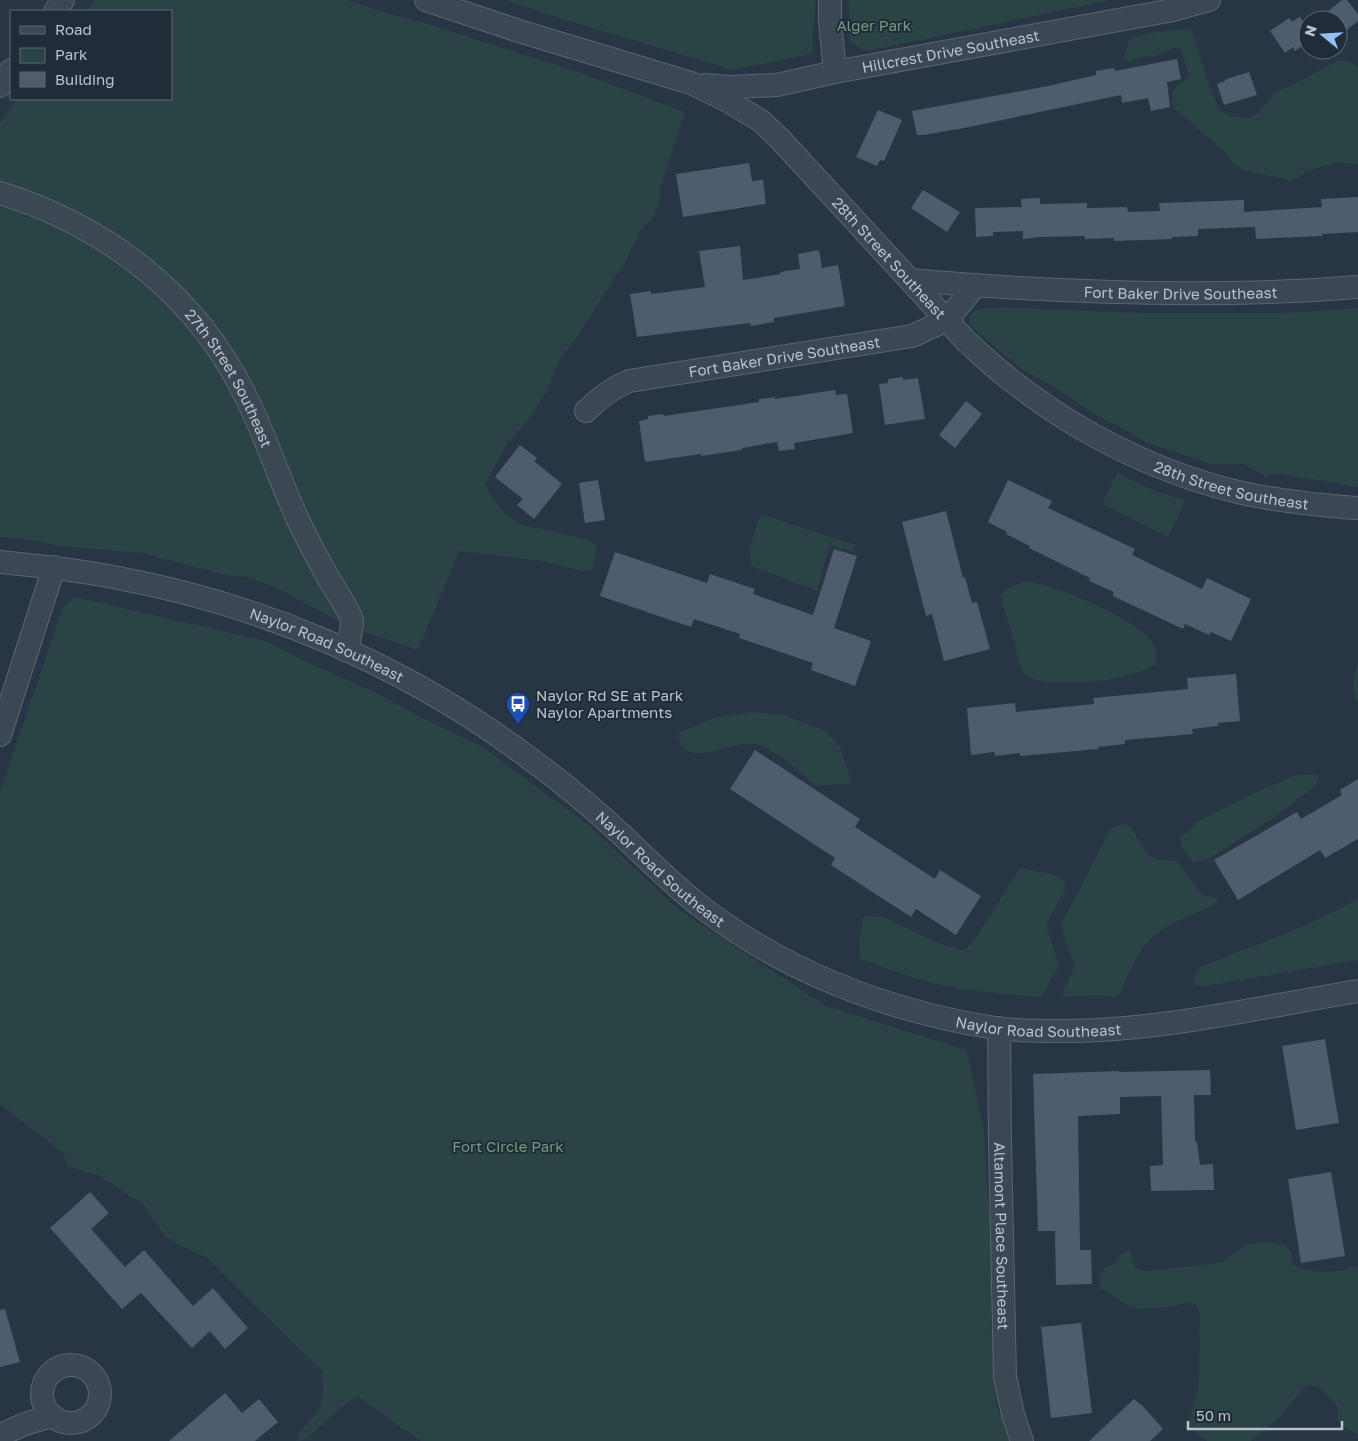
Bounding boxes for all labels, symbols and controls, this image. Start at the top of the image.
legend [10,10,172,100]
north arrow [1298,10,1348,60]
park label: Alger Park [837,16,912,34]
text: Road [55,20,92,38]
text: N [1300,23,1320,39]
street label: Hillcrest Drive Southeast [860,26,1041,76]
text: Park [55,45,88,63]
text: Building [55,70,115,88]
street label: 28th Street Southeast [829,193,950,322]
street label: Fort Baker Drive Southeast [1083,282,1278,302]
street label: 27th Street Southeast [182,305,276,450]
street label: Fort Baker Drive Southeast [687,332,881,380]
street label: 28th Street Southeast [1152,457,1310,513]
street label: Naylor Road Southeast [248,604,407,686]
place label: Naylor Rd SE at Park Naylor Apartments [536,686,684,721]
bus stop icon: Naylor Rd SE at Park Naylor Apartments [505,691,531,725]
street label: Naylor Road Southeast [593,807,729,930]
street label: Naylor Road Southeast [954,1012,1122,1040]
park label: Fort Circle Park [452,1137,564,1155]
street label: Altamont Place Southeast [991,1142,1013,1330]
scale bar [1188,1398,1342,1430]
text: 50 m [1196,1406,1231,1424]

